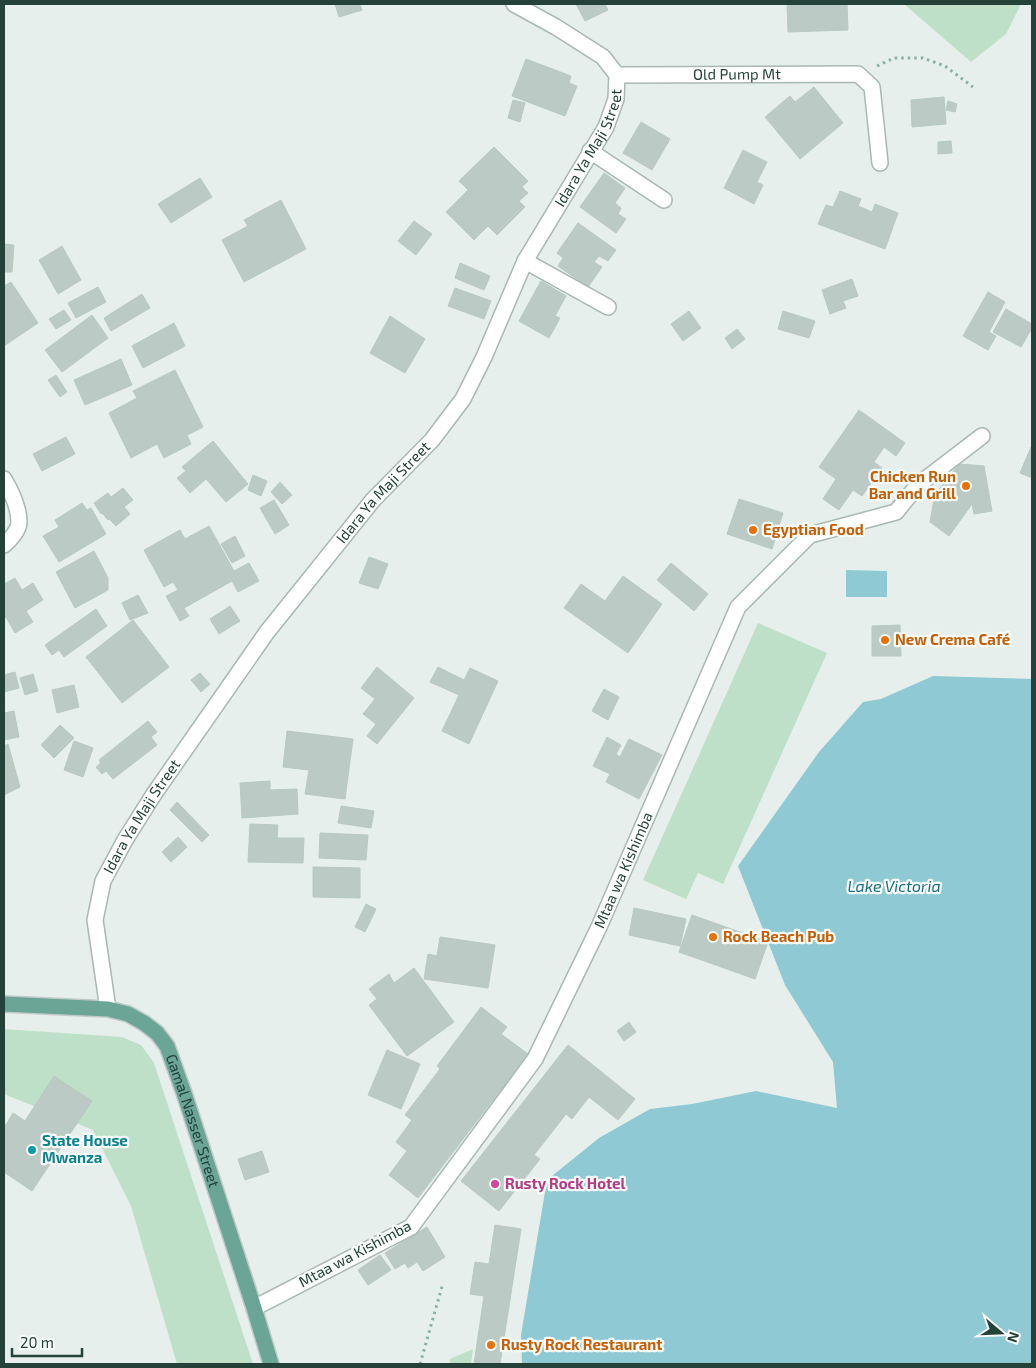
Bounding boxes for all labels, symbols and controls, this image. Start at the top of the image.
street label: Old Pump Mt [693,64,781,83]
street label: Idara Ya Maji Street [550,88,624,210]
street label: Idara Ya Maji Street [332,437,434,546]
place label: Chicken Run Bar and Grill [869,467,956,502]
marker: Chicken Run Bar and Grill [960,480,972,492]
place label: Egyptian Food [763,520,864,539]
marker: Egyptian Food [747,524,759,536]
place label: New Crema Café [895,630,1010,648]
marker: New Crema Café [879,634,891,646]
street label: Idara Ya Maji Street [99,755,184,876]
street label: Mtaa wa Kishimba [590,809,656,931]
water label: Lake Victoria [847,876,941,895]
place label: Rock Beach Pub [723,927,834,945]
marker: Rock Beach Pub [707,931,719,943]
street label: Gamal Nasser Street [163,1051,224,1190]
place label: State House Mwanza [42,1131,128,1166]
marker: State House Mwanza [26,1144,38,1156]
place label: Rusty Rock Hotel [505,1174,626,1193]
marker: Rusty Rock Hotel [489,1178,501,1190]
street label: Mtaa wa Kishimba [295,1216,414,1290]
north arrow [976,1308,1026,1358]
scale bar [12,1326,82,1358]
text: N [1004,1330,1023,1345]
text: 20 m [20,1333,54,1351]
place label: Rusty Rock Restaurant [501,1335,663,1354]
marker: Rusty Rock Restaurant [485,1339,497,1351]

